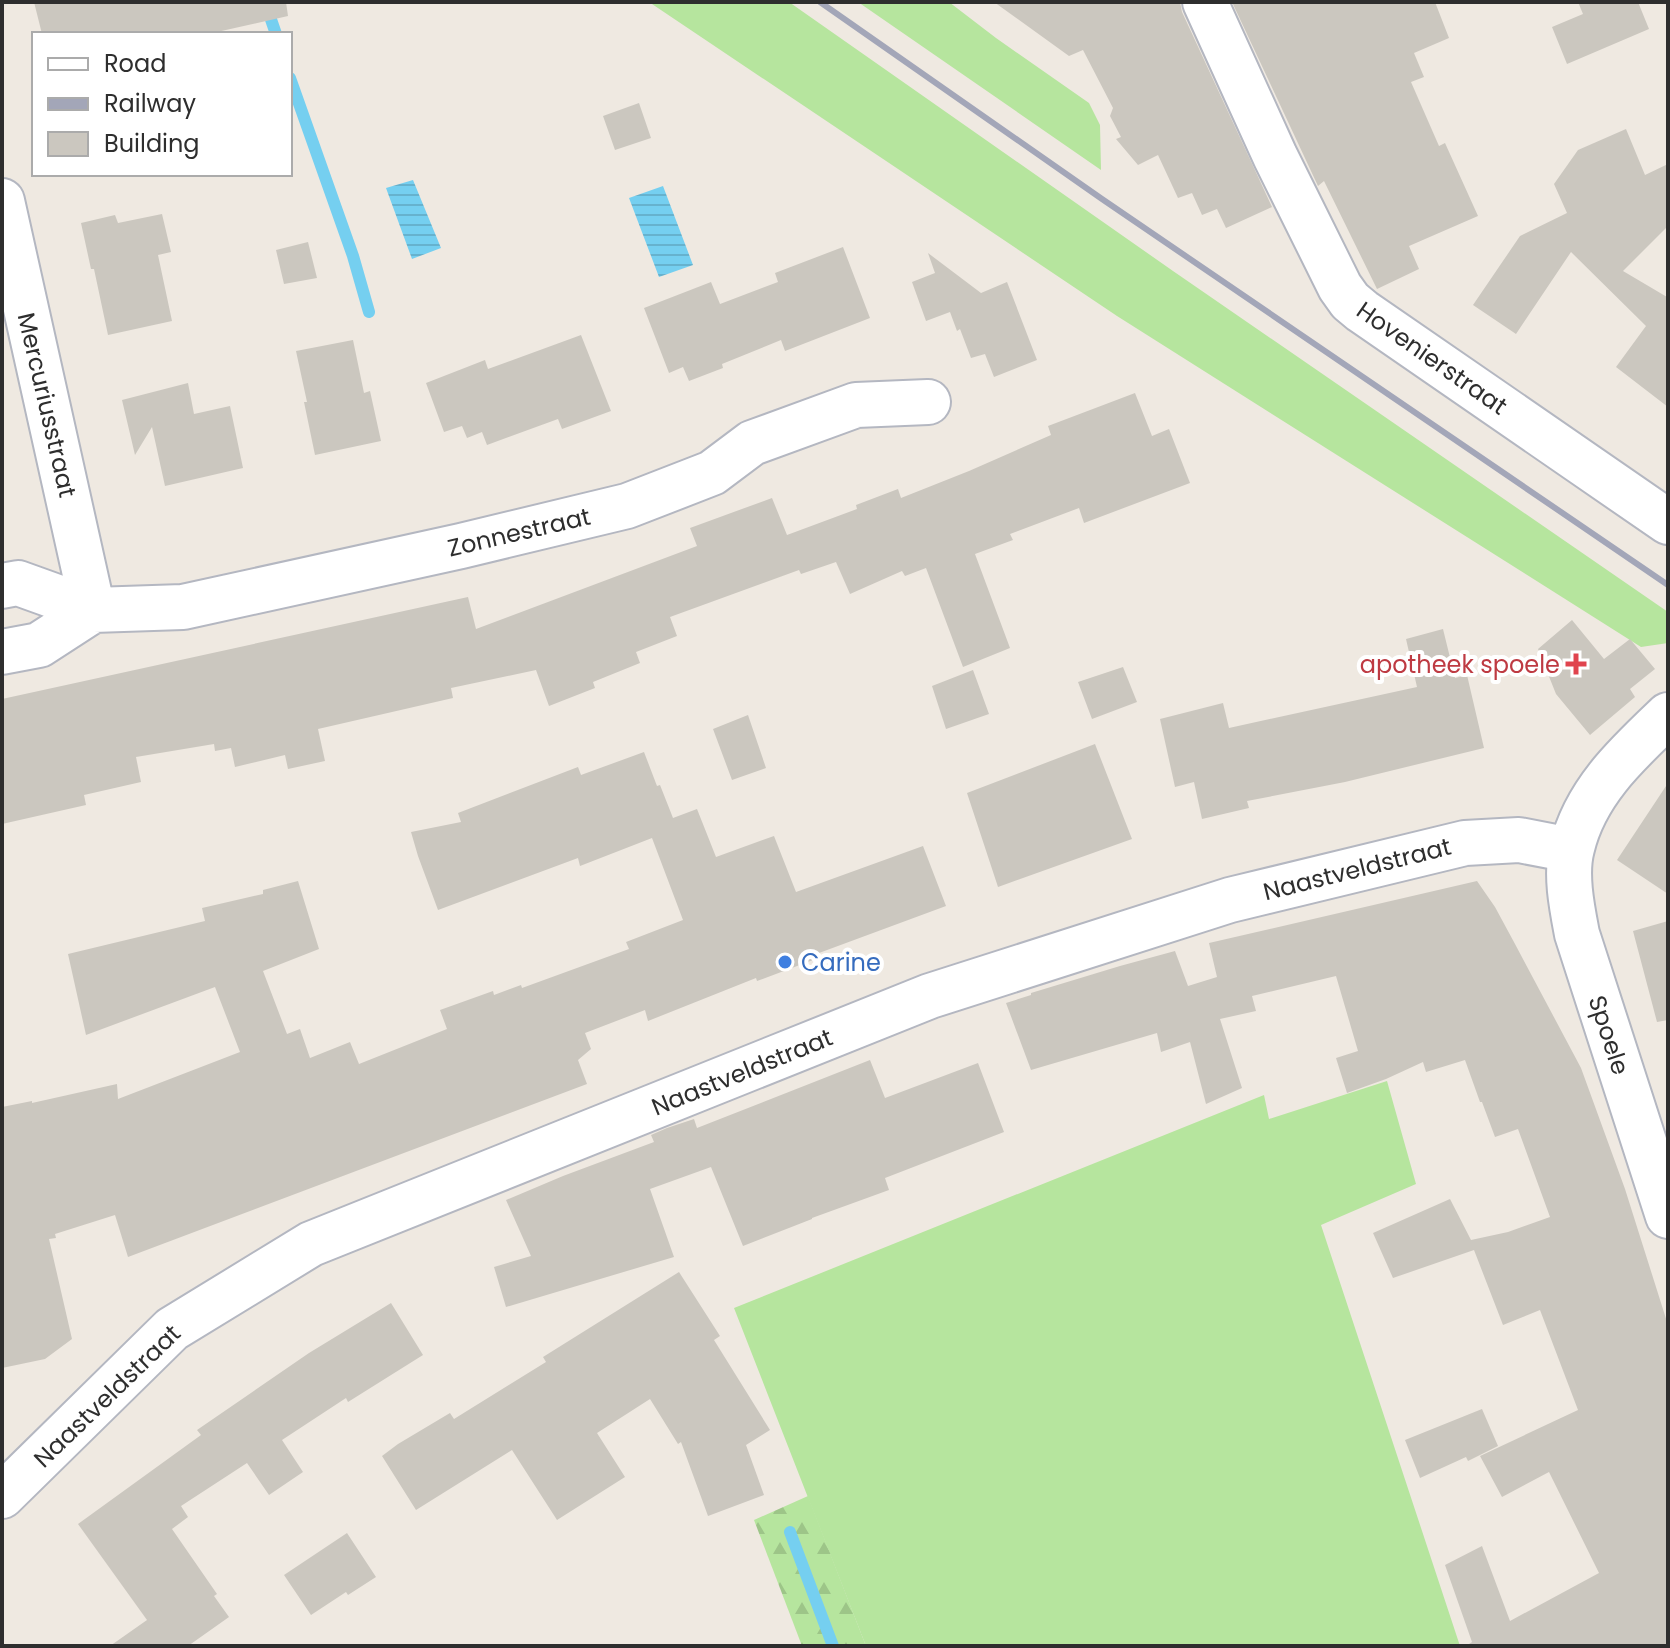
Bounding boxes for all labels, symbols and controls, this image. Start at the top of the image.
legend [32,32,292,176]
text: Road [104,47,166,80]
text: Railway [104,87,197,120]
text: Building [104,127,200,160]
street label: Hovenierstraat [1350,294,1514,422]
street label: Mercuriusstraat [10,309,84,501]
street label: Zonnestraat [444,500,594,564]
place label: apotheek spoele [1360,648,1560,681]
marker: apotheek spoele [1567,655,1585,673]
street label: Naastveldstraat [1260,830,1454,908]
place label: Carine [801,946,881,979]
marker: Carine [776,953,794,971]
street label: Spoele [1581,991,1637,1079]
street label: Naastveldstraat [647,1021,837,1123]
street label: Naastveldstraat [26,1317,188,1475]

